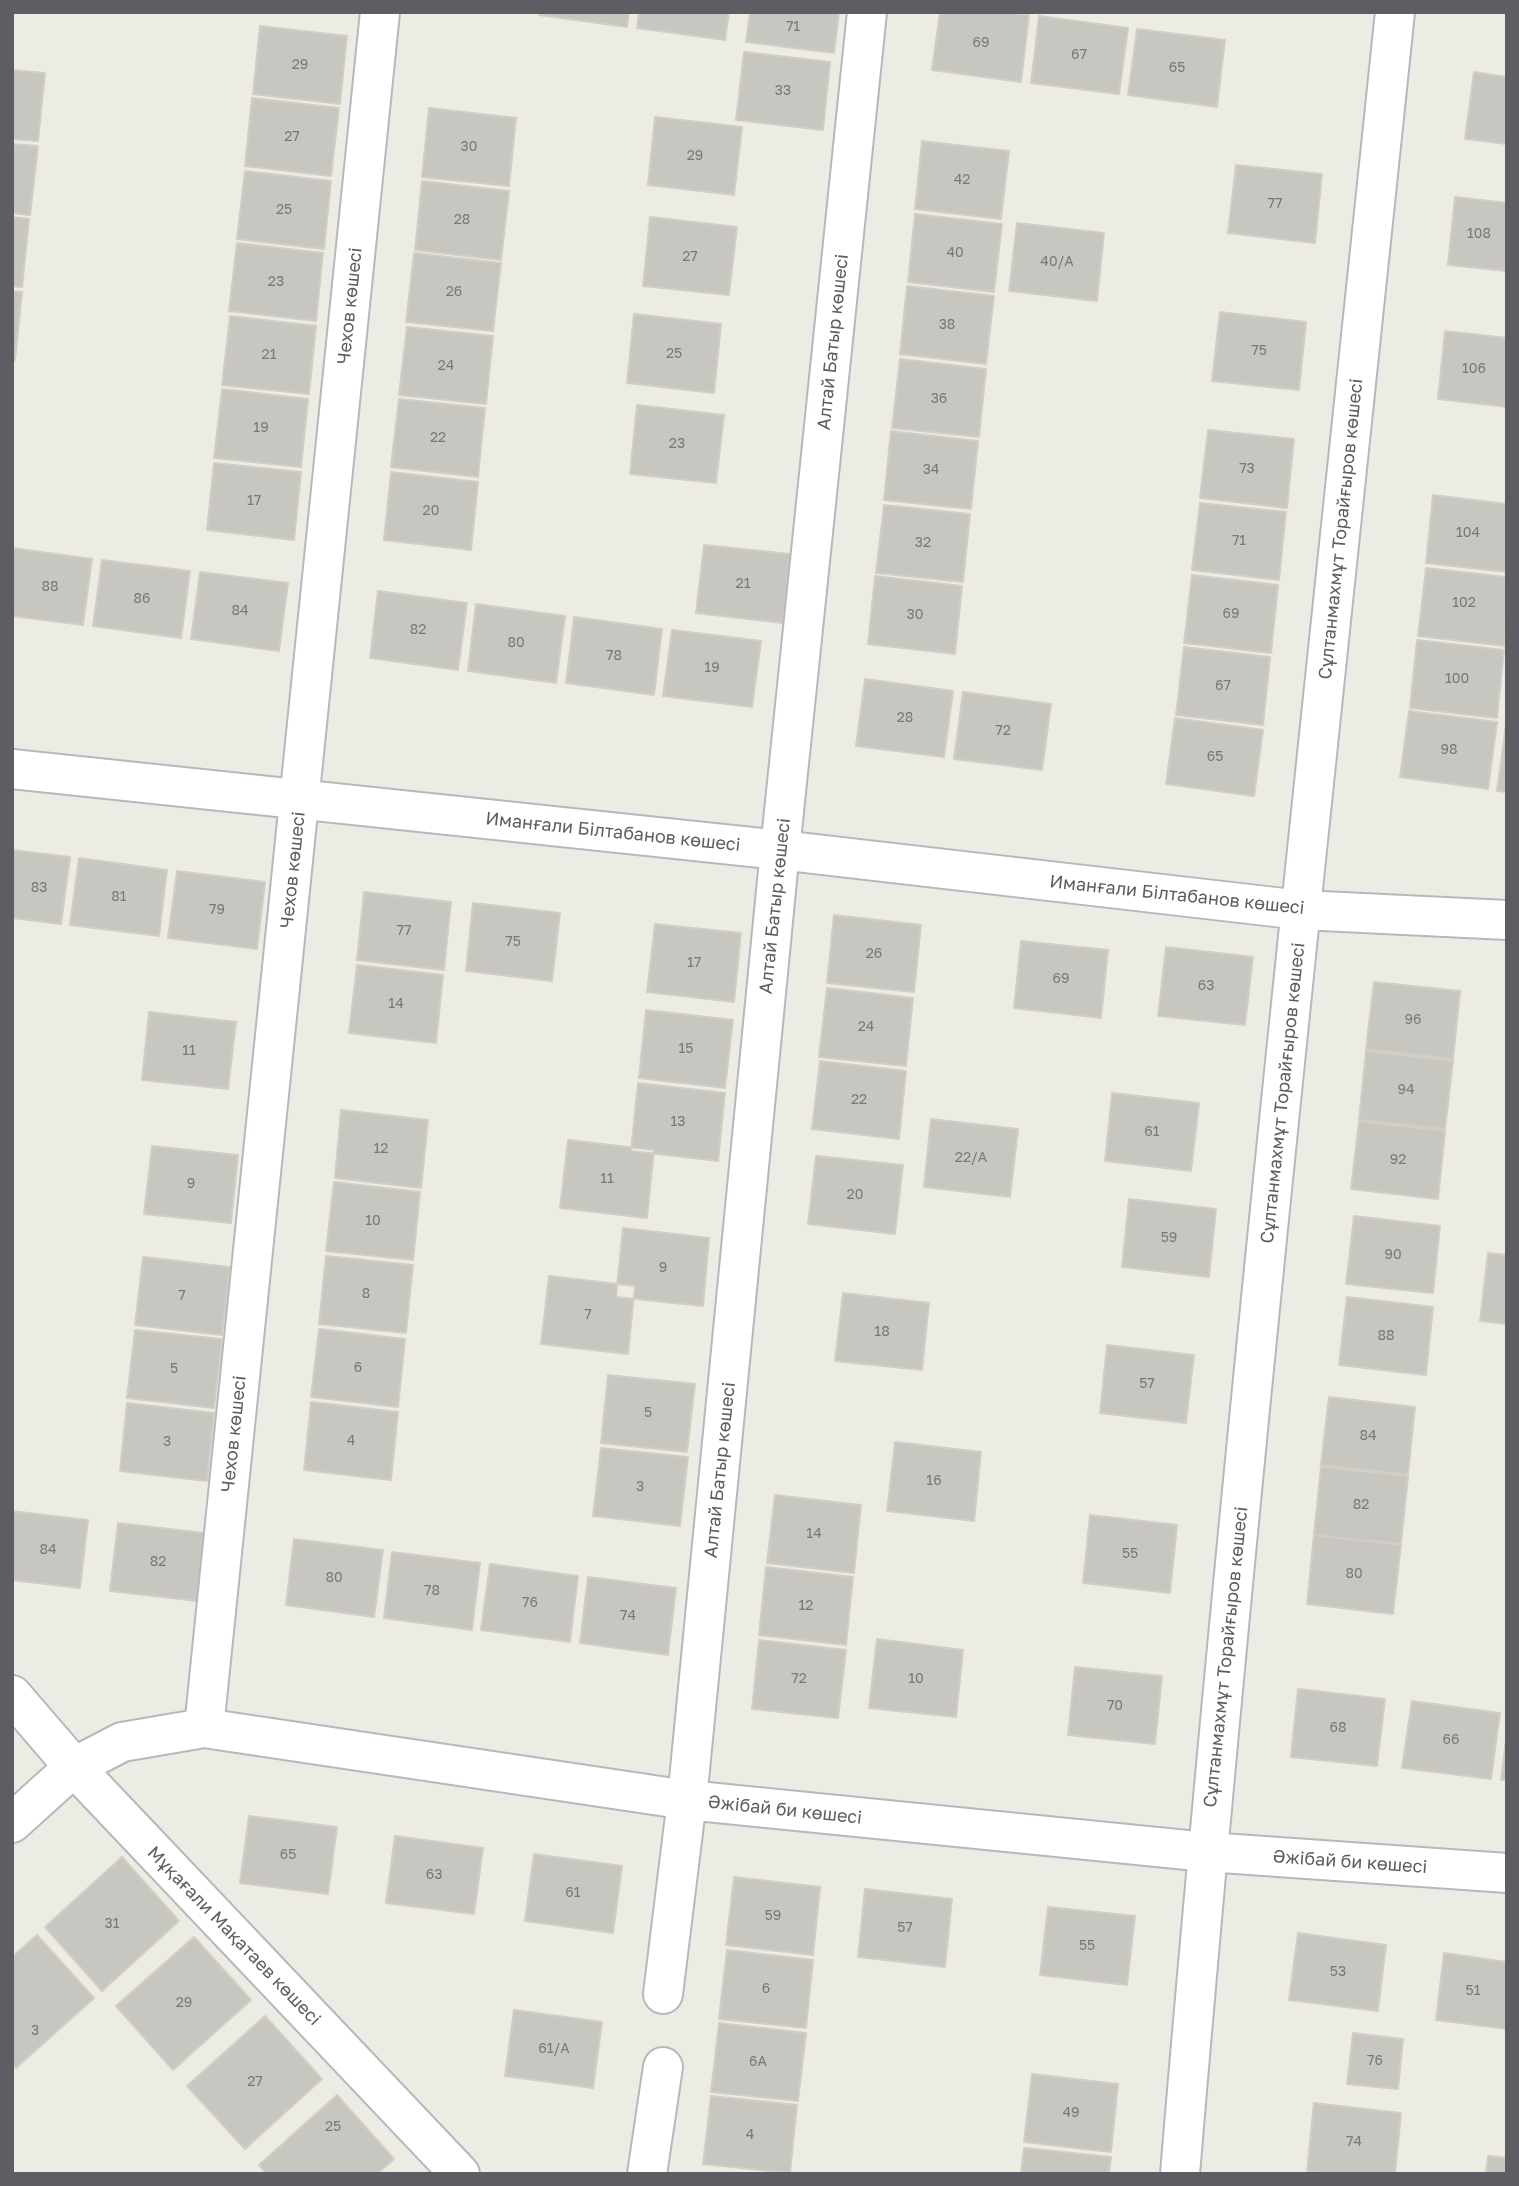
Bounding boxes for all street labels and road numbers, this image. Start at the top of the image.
street label: Чехов көшесі [333,246,367,366]
street label: Алтай Батыр көшесі [813,253,853,431]
street label: Сұлтанмахмұт Торайғыров көшесі [1314,377,1368,681]
street label: Иманғали Білтабанов көшесі [484,808,742,856]
street label: Чехов көшесі [276,810,310,930]
street label: Алтай Батыр көшесі [755,817,795,995]
street label: Иманғали Білтабанов көшесі [1048,871,1306,919]
street label: Сұлтанмахмұт Торайғыров көшесі [1256,941,1310,1245]
street label: Чехов көшесі [217,1374,251,1494]
street label: Алтай Батыр көшесі [700,1381,740,1559]
street label: Сұлтанмахмұт Торайғыров көшесі [1199,1505,1253,1809]
street label: Әжібай би көшесі [707,1791,863,1829]
street label: Мұқағали Мақатаев көшесі [143,1842,325,2030]
street label: Әжібай би көшесі [1272,1846,1428,1878]

